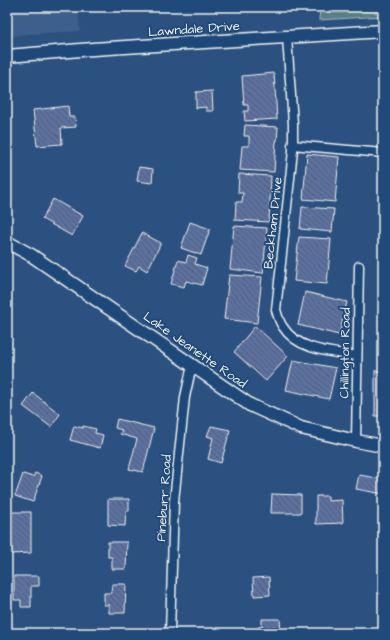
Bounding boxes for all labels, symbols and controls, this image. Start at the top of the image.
street label: Lawndale Drive [148,17,240,41]
street label: Beckham Drive [259,176,287,270]
street label: Lake Jeanette Road [140,307,251,393]
street label: Chillington Road [335,307,356,399]
street label: Pineburr Road [152,454,176,542]

